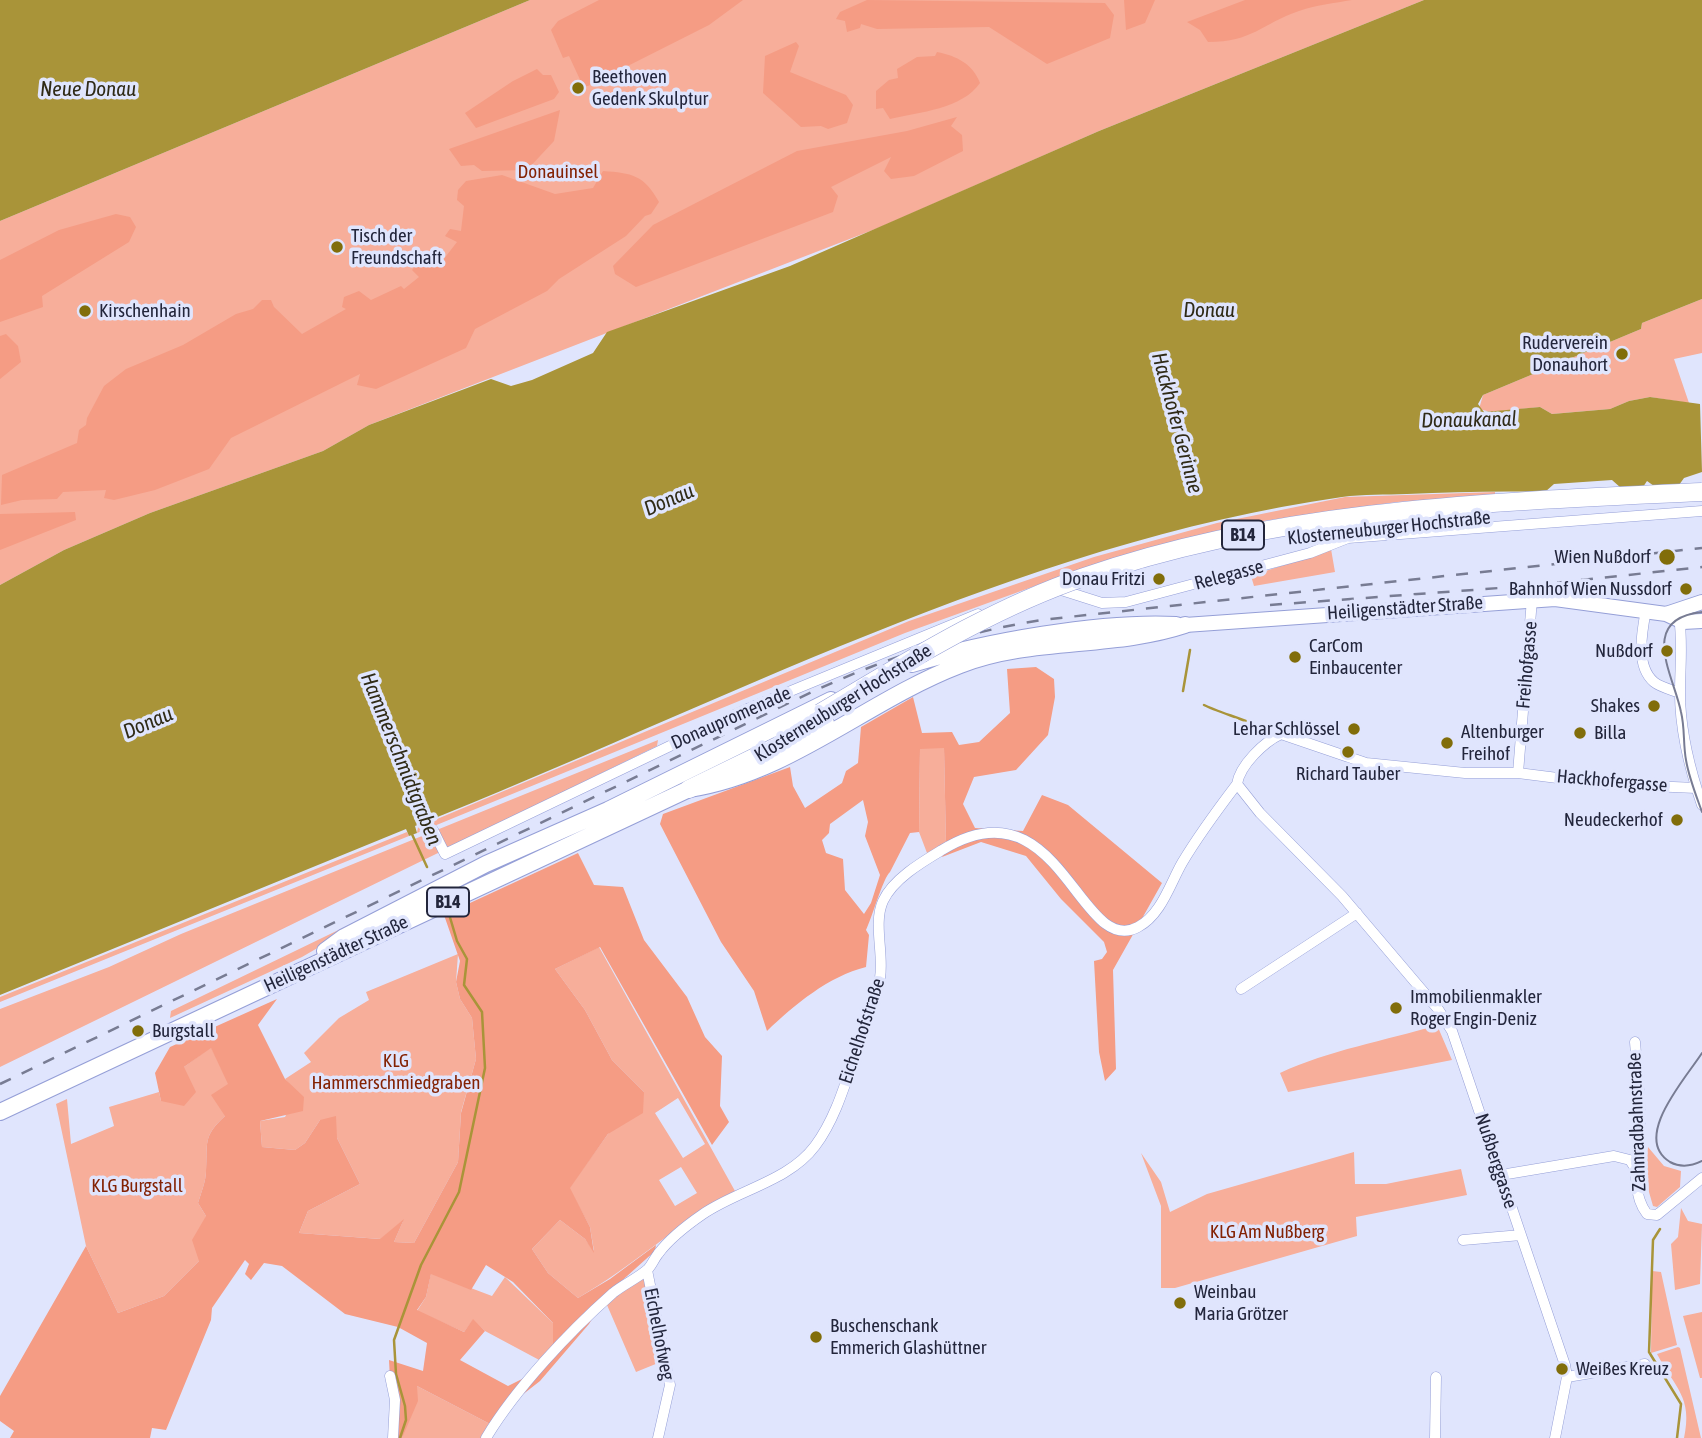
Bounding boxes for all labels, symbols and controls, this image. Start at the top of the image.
place label: Beethoven Gedenk Skulptur [592,66,708,110]
water label: Neue Donau [40,76,136,102]
marker: Beethoven Gedenk Skulptur [570,80,586,96]
park label: Donauinsel [518,161,598,183]
place label: Tisch der Freundschaft [351,225,442,269]
marker: Tisch der Freundschaft [329,239,345,255]
water label: Donau [1183,297,1235,323]
place label: Kirschenhain [99,300,191,322]
marker: Kirschenhain [77,303,93,319]
place label: Ruderverein Donauhort [1522,332,1608,376]
marker: Ruderverein Donauhort [1614,346,1630,362]
water label: Hackhofer Gerinne [1146,350,1208,496]
water label: Donaukanal [1421,407,1517,433]
water label: Donau [640,478,698,522]
street label: Klosterneuburger Hochstraße [1286,506,1492,550]
road number: B14 [1222,520,1264,550]
place label: Wien Nußdorf [1554,546,1651,568]
marker: Wien Nußdorf [1657,547,1677,567]
street label: Relegasse [1192,555,1266,595]
place label: Donau Fritzi [1062,568,1145,590]
marker: Donau Fritzi [1151,571,1167,587]
place label: Bahnhof Wien Nussdorf [1509,578,1672,600]
marker: Bahnhof Wien Nussdorf [1678,581,1694,597]
street label: Heiligenstädter Straße [1326,591,1484,625]
street label: Freihofgasse [1512,620,1542,710]
place label: CarCom Einbaucenter [1309,635,1402,679]
street label: Klosterneuburger Hochstraße [750,639,936,767]
place label: Nußdorf [1595,640,1653,662]
marker: Nußdorf [1659,643,1675,659]
marker: CarCom Einbaucenter [1287,649,1303,665]
water label: Hammerschmidtgraben [355,669,447,849]
street label: Donaupromenade [668,681,794,755]
place label: Shakes [1591,695,1640,717]
marker: Shakes [1646,698,1662,714]
water label: Donau [119,701,177,745]
place label: Lehar Schlössel [1233,718,1340,740]
marker: Lehar Schlössel [1346,721,1362,737]
place label: Altenburger Freihof [1461,721,1544,765]
place label: Billa [1594,722,1626,744]
marker: Billa [1572,725,1588,741]
marker: Altenburger Freihof [1439,735,1455,751]
marker: Richard Tauber [1340,744,1356,760]
place label: Richard Tauber [1296,763,1400,785]
street label: Hackhofergasse [1556,765,1668,797]
place label: Neudeckerhof [1564,809,1663,831]
marker: Neudeckerhof [1669,812,1685,828]
road number: B14 [427,888,469,917]
street label: Heiligenstädter Straße [260,911,412,997]
street label: Eichelhofstraße [834,975,890,1087]
place label: Immobilienmakler Roger Engin-Deniz [1410,986,1542,1030]
marker: Immobilienmakler Roger Engin-Deniz [1388,1000,1404,1016]
place label: Burgstall [152,1020,214,1042]
marker: Burgstall [130,1023,146,1039]
park label: KLG Hammerschmiedgraben [311,1050,481,1094]
street label: Zahnradbahnstraße [1623,1052,1651,1192]
street label: Nußberggasse [1470,1111,1522,1211]
park label: KLG Burgstall [91,1175,183,1197]
park label: KLG Am Nußberg [1210,1221,1324,1243]
place label: Weinbau Maria Grötzer [1194,1281,1288,1325]
street label: Eichelhofweg [639,1286,679,1382]
marker: Weinbau Maria Grötzer [1172,1295,1188,1311]
place label: Buschenschank Emmerich Glashüttner [830,1315,986,1359]
marker: Buschenschank Emmerich Glashüttner [808,1329,824,1345]
place label: Weißes Kreuz [1576,1358,1669,1380]
marker: Weißes Kreuz [1554,1361,1570,1377]

